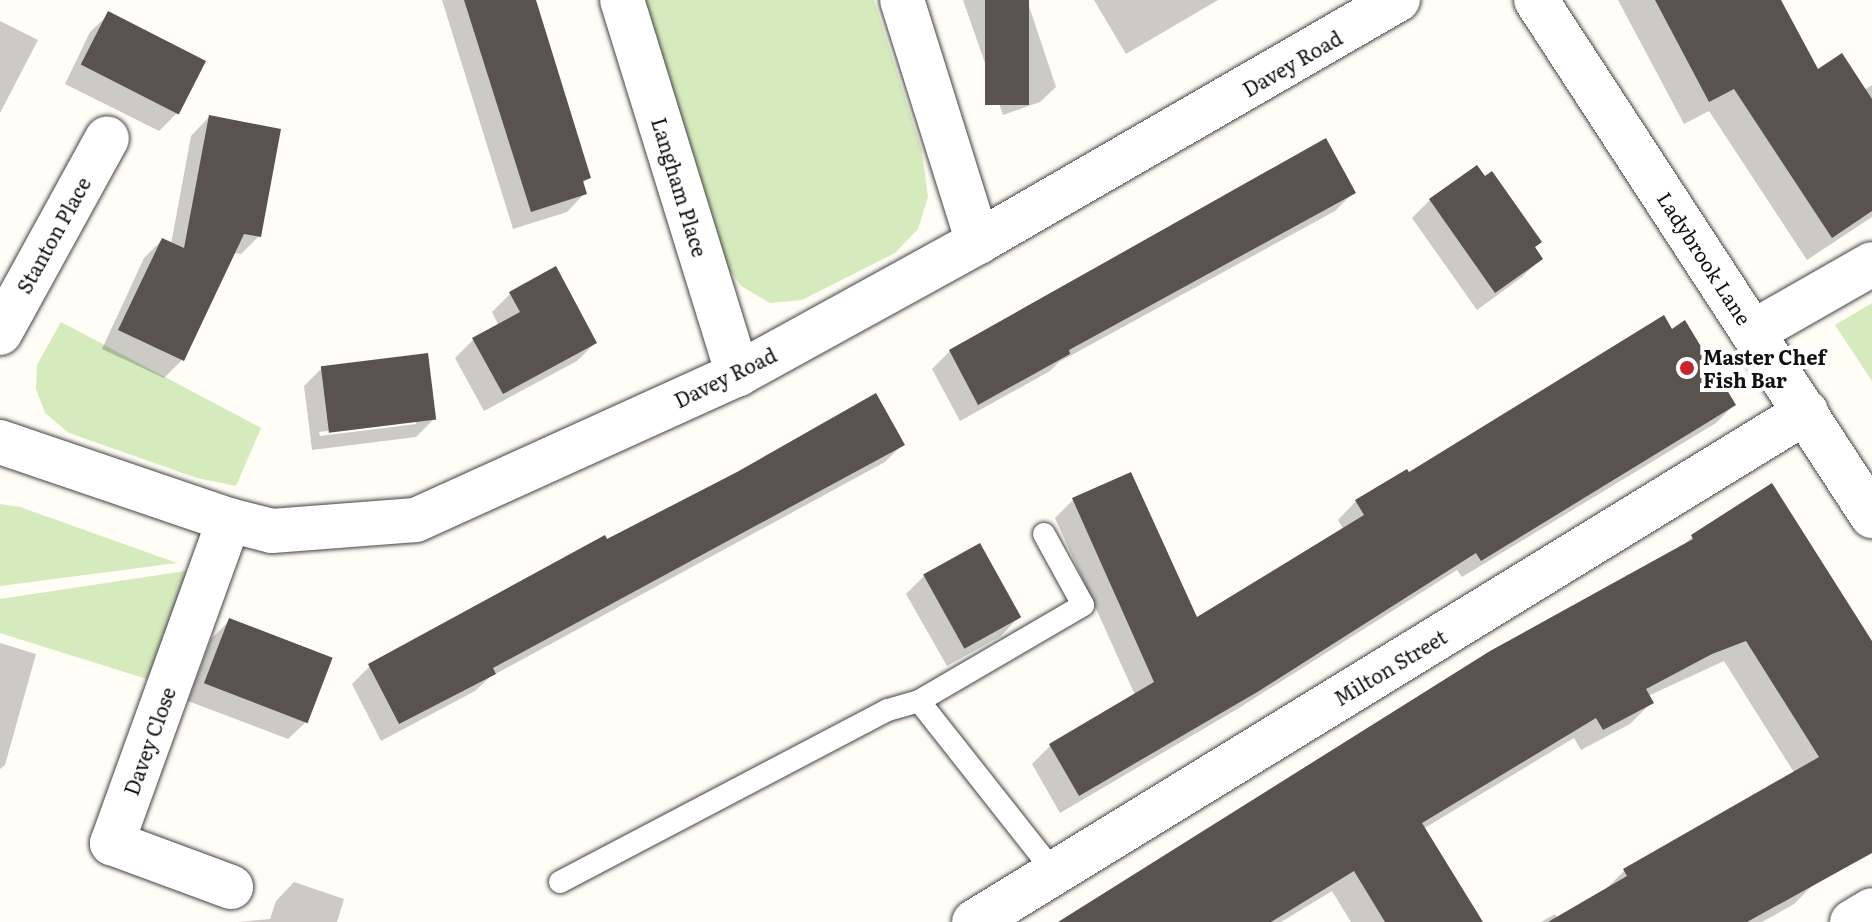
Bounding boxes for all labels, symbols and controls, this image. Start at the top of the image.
street label: Davey Road [1238,25,1346,101]
street label: Langham Place [647,114,713,260]
street label: Stanton Place [11,173,95,297]
street label: Ladybrook Lane [1653,187,1757,329]
street label: Davey Road [670,342,780,412]
place label: Master Chef Fish Bar [1703,344,1826,391]
marker: Master Chef Fish Bar [1678,359,1696,377]
street label: Milton Street [1329,624,1451,710]
street label: Davey Close [118,684,180,798]

